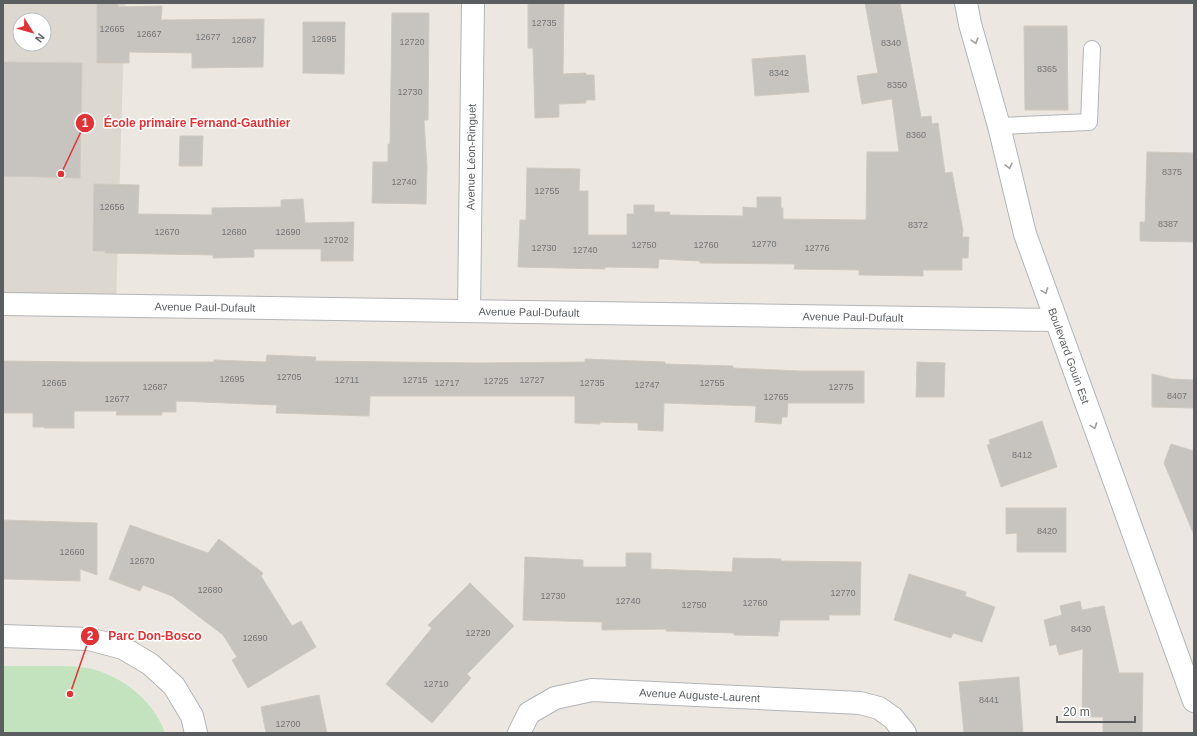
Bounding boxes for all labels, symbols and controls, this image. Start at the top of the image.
north arrow [12,12,52,52]
house number: 12735 [531,18,557,28]
house number: 12665 [99,24,125,34]
house number: 12667 [136,29,162,39]
text: N [33,31,47,45]
house number: 12677 [195,32,221,42]
house number: 12695 [311,34,337,44]
house number: 12687 [231,35,257,45]
house number: 12720 [399,37,425,47]
one-way arrow [970,37,979,44]
house number: 8340 [881,38,901,48]
house number: 8365 [1037,64,1057,74]
house number: 8342 [769,68,789,78]
house number: 8350 [887,80,907,90]
house number: 12730 [397,87,423,97]
street label: Avenue Léon-Ringuet [464,104,478,210]
callout: École primaire Fernand-Gauthier [75,111,298,135]
text: École primaire Fernand-Gauthier [104,115,291,130]
text: 1 [82,116,89,130]
house number: 8360 [906,130,926,140]
one-way arrow [1004,163,1012,170]
house number: 8375 [1162,167,1182,177]
house number: 12740 [391,177,417,187]
house number: 12755 [534,186,560,196]
house number: 12656 [99,202,125,212]
house number: 8387 [1158,219,1178,229]
house number: 8372 [908,220,928,230]
house number: 12670 [154,227,180,237]
house number: 12680 [221,227,247,237]
house number: 12690 [275,227,301,237]
house number: 12702 [323,235,349,245]
house number: 12770 [751,239,777,249]
house number: 12750 [631,240,657,250]
house number: 12760 [693,240,719,250]
house number: 12730 [531,243,557,253]
house number: 12776 [804,243,830,253]
house number: 12740 [572,245,598,255]
one-way arrow [1041,287,1049,294]
street label: Avenue Paul-Dufault [154,300,255,314]
street label: Avenue Paul-Dufault [478,305,579,319]
street label: Boulevard Gouin Est [1046,306,1092,405]
street label: Avenue Paul-Dufault [802,310,903,324]
house number: 12705 [276,372,302,382]
house number: 12695 [219,374,245,384]
house number: 12711 [335,375,359,385]
house number: 12715 [402,375,428,385]
house number: 12727 [519,375,545,385]
house number: 12725 [483,376,509,386]
house number: 12665 [41,378,67,388]
house number: 12717 [434,378,460,388]
house number: 12735 [579,378,605,388]
house number: 12755 [699,378,725,388]
house number: 12747 [634,380,660,390]
house number: 12687 [142,382,168,392]
house number: 12775 [828,382,854,392]
house number: 8407 [1167,391,1187,401]
house number: 12765 [763,392,789,402]
house number: 12677 [104,394,130,404]
one-way arrow [1090,423,1098,430]
house number: 8412 [1012,450,1032,460]
house number: 8420 [1037,526,1057,536]
house number: 12660 [59,547,85,557]
house number: 12670 [129,556,155,566]
house number: 12680 [197,585,223,595]
house number: 12770 [830,588,856,598]
house number: 12730 [540,591,566,601]
house number: 12740 [615,596,641,606]
house number: 12760 [742,598,768,608]
house number: 12750 [681,600,707,610]
callout: Parc Don-Bosco [80,624,210,648]
house number: 8430 [1071,624,1091,634]
house number: 12720 [465,628,491,638]
text: 2 [87,629,94,643]
text: Parc Don-Bosco [108,629,202,643]
house number: 12690 [242,633,268,643]
house number: 12710 [423,679,449,689]
street label: Avenue Auguste-Laurent [639,686,760,704]
house number: 8441 [979,695,999,705]
scale bar [1057,698,1135,724]
text: 20 m [1063,705,1090,719]
house number: 12700 [275,719,301,729]

